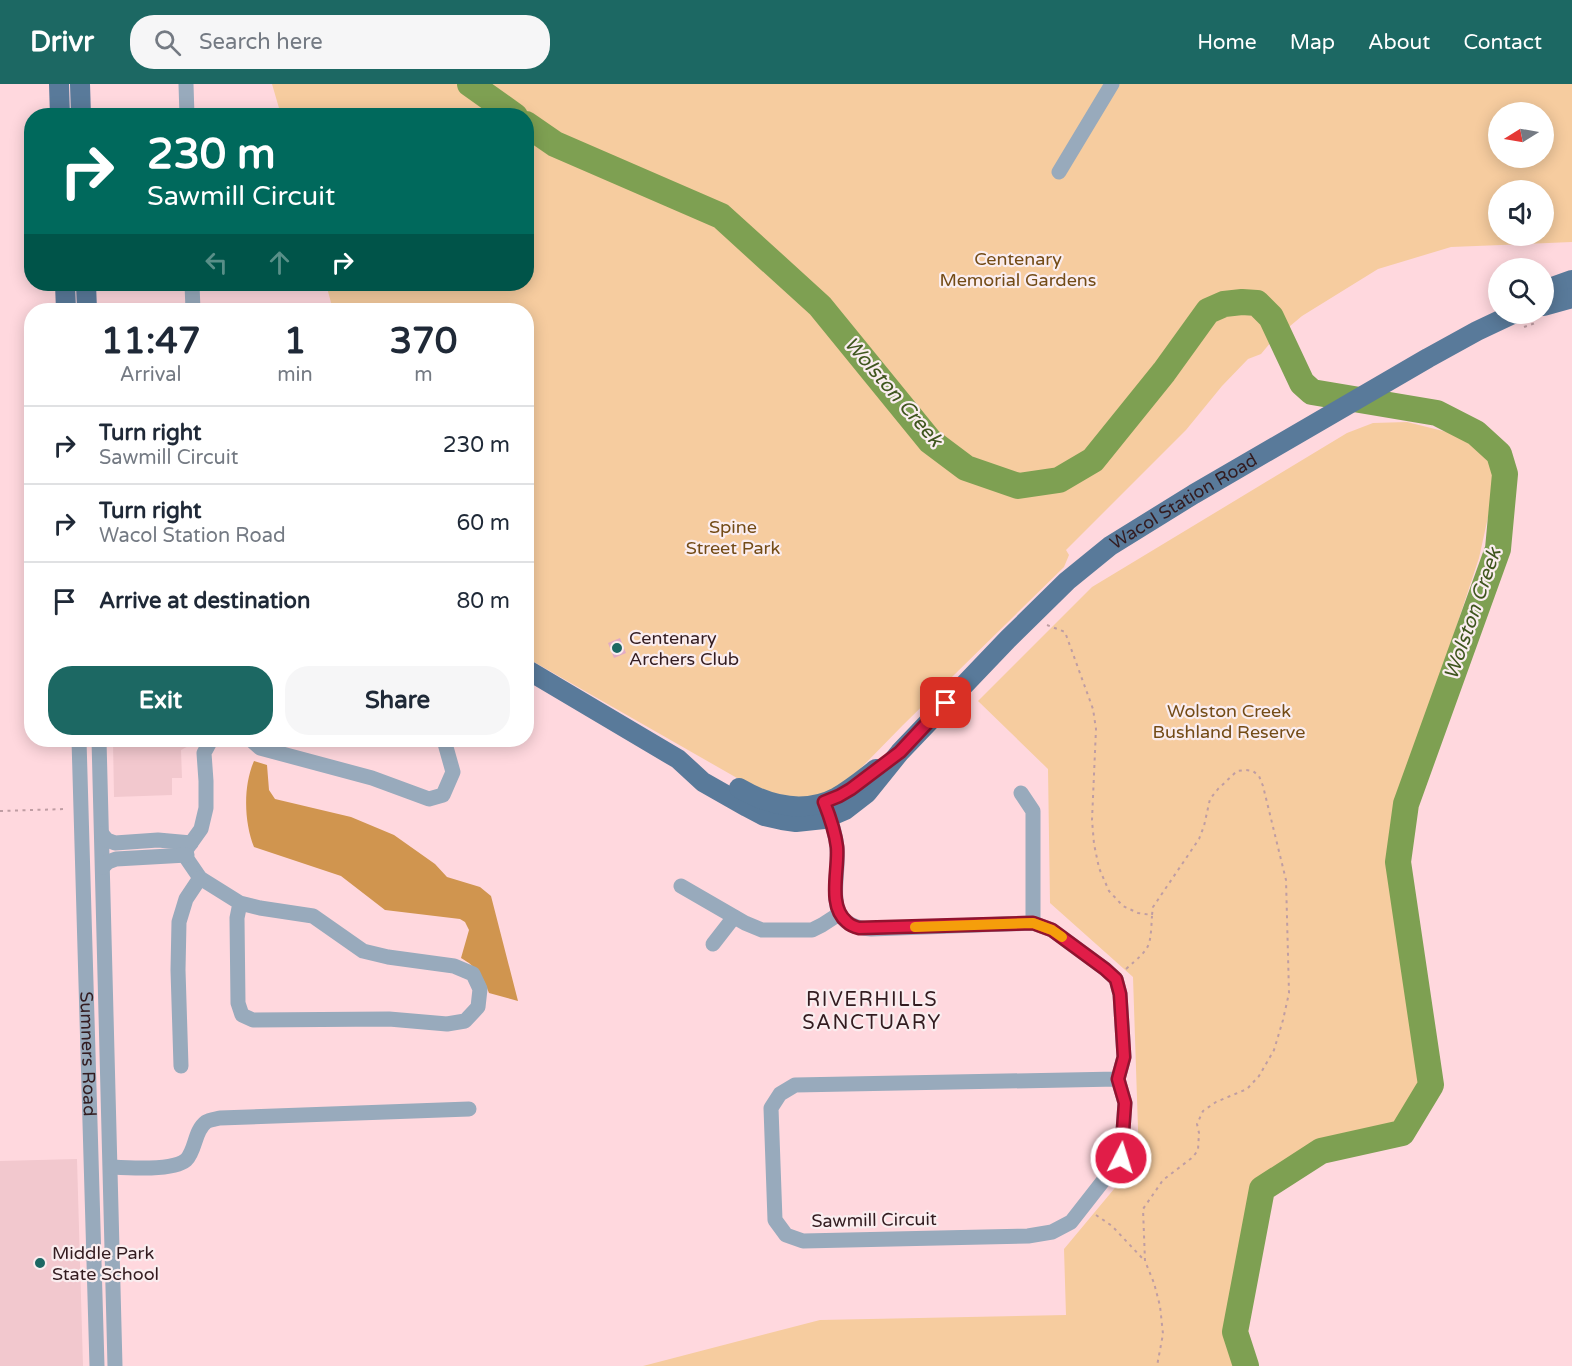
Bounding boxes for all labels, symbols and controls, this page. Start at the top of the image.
search box [130,15,550,69]
text: Drivr [30,25,94,59]
icon: search [151,26,184,59]
text: Search here [199,29,323,55]
text: Home [1197,30,1257,55]
text: Map [1290,30,1335,55]
text: About [1368,30,1430,55]
text: Contact [1463,30,1542,55]
north arrow [1488,102,1554,168]
map controls [1488,102,1554,324]
text: 230 m [147,129,276,180]
icon: right [48,132,126,210]
text: Sawmill Circuit [147,180,335,213]
button: sound [1488,180,1554,246]
icon: left [200,246,233,279]
icon: ahead [263,246,296,279]
icon: right [326,246,359,279]
park label: Centenary Memorial Gardens [940,248,1096,291]
button: search [1488,258,1554,324]
text: 11:47 [101,320,201,363]
text: 1 [284,320,306,363]
text: 370 [389,320,457,363]
water label: Wolston Creek [839,332,949,453]
text: Arrival [120,363,182,387]
text: min [277,363,313,387]
text: m [414,363,433,387]
text: Turn right [99,420,201,446]
icon: right [48,429,81,462]
text: 230 m [443,432,510,458]
text: Sawmill Circuit [99,446,238,470]
street label: Wacol Station Road [1106,449,1261,554]
text: Turn right [99,498,201,524]
icon: right [48,507,81,540]
text: 60 m [456,510,510,536]
park label: Spine Street Park [686,516,780,559]
text: Wacol Station Road [99,524,286,548]
water label: Wolston Creek [1439,543,1507,683]
icon: arrive [48,585,81,618]
text: Arrive at destination [99,588,310,614]
text: 80 m [456,588,510,614]
place label: Centenary Archers Club [629,627,739,670]
marker: Centenary Archers Club [610,641,624,655]
button: Exit [48,666,273,735]
button: Share [285,666,510,735]
pin [920,677,971,728]
icon: arrive [929,686,962,719]
park label: Wolston Creek Bushland Reserve [1153,700,1305,743]
district label: RIVERHILLS SANCTUARY [802,988,942,1035]
street label: Sumners Road [75,991,101,1117]
position arrow [1089,1126,1153,1190]
street label: Sawmill Circuit [811,1208,937,1232]
place label: Middle Park State School [52,1242,159,1285]
marker: Middle Park State School [33,1256,47,1270]

